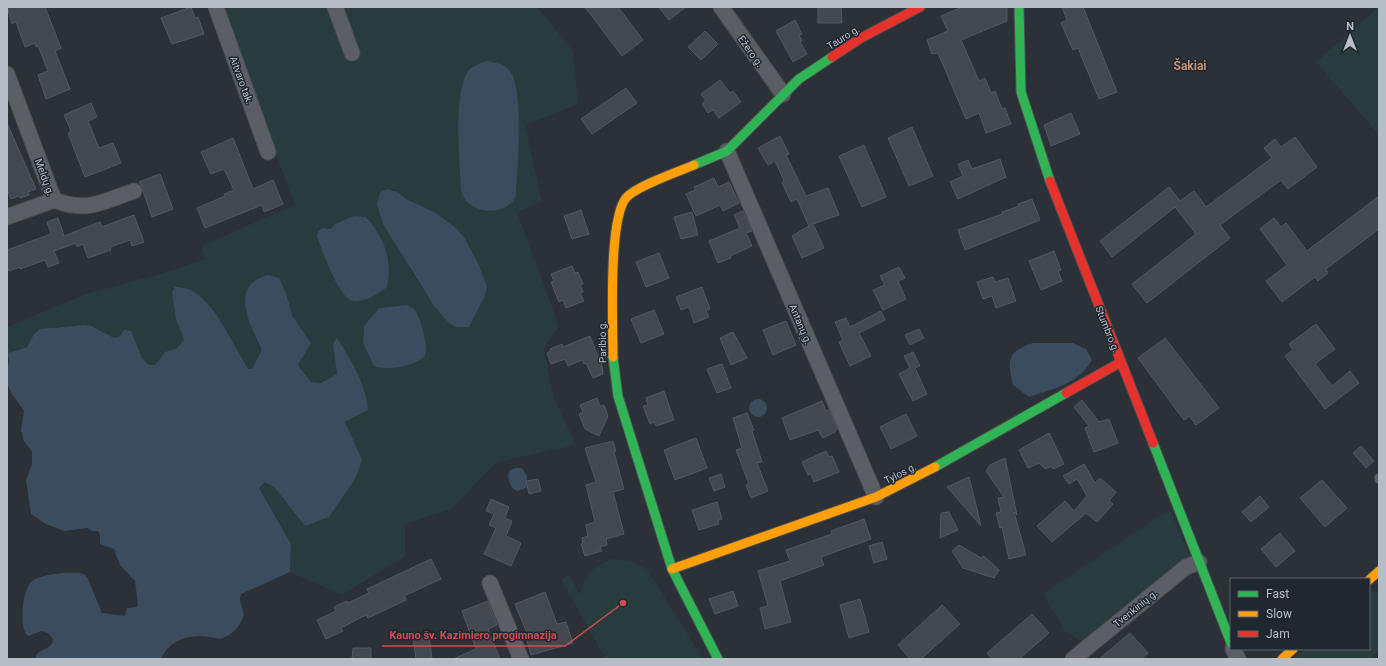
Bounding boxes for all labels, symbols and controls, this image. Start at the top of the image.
north arrow [1330,16,1370,56]
text: N [1346,20,1354,33]
street label: Tauro g. [825,23,861,52]
street label: Ežero g. [736,34,765,69]
street label: Aitvaro tak. [228,55,255,106]
district label: Šakiai [1174,58,1207,73]
street label: Meldų g. [33,157,56,197]
street label: Antanų g. [787,302,814,346]
street label: Stumbro g. [1093,304,1122,354]
street label: Paribio g. [597,321,608,363]
street label: Tylos g. [882,461,918,486]
legend [1230,578,1370,650]
street label: Tvenkinių g. [1111,587,1159,629]
text: Fast [1266,587,1289,601]
text: Slow [1266,607,1292,621]
callout: Kauno šv. Kazimiero progimnazija [382,623,565,646]
text: Jam [1266,627,1290,641]
text: Kauno šv. Kazimiero progimnazija [389,629,557,642]

